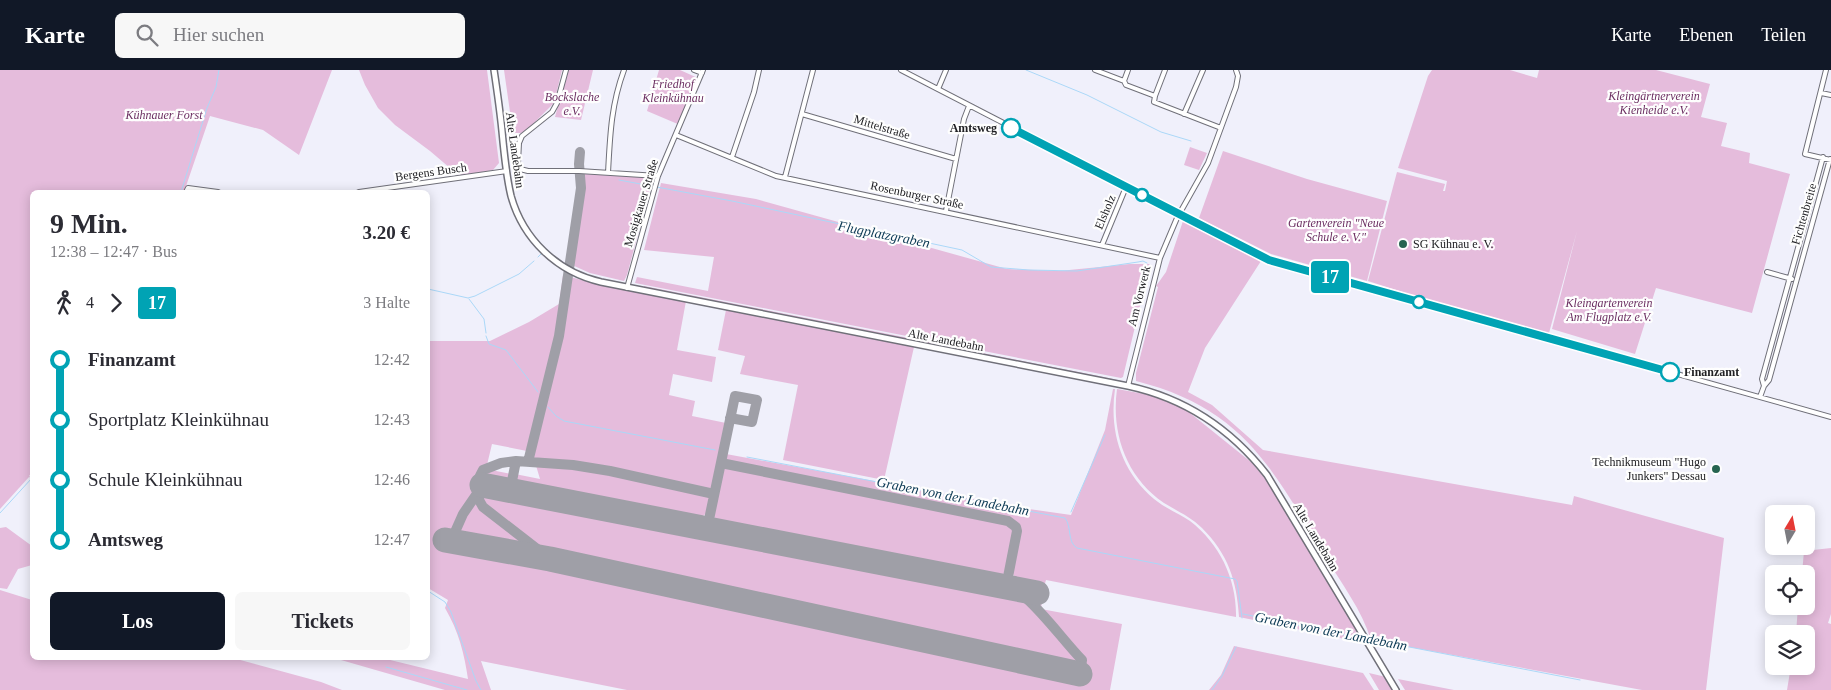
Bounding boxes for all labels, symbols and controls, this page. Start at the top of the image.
search box [115,13,465,58]
icon: search [133,21,161,49]
text: Karte [25,22,85,48]
text: Hier suchen [173,24,264,45]
text: Karte [1611,25,1651,45]
text: Ebenen [1679,25,1733,45]
text: Teilen [1761,25,1806,45]
park label: Friedhof Kleinkühnau [641,77,704,105]
park label: Kleingärtnerverein Kienheide e.V. [1607,89,1700,117]
park label: Bockslache e.V. [545,90,600,118]
park label: Kühnauer Forst [124,108,203,122]
street label: Alte Landebahn [503,111,527,189]
street label: Mittelstraße [852,112,912,142]
marker: Amtsweg [1001,118,1021,138]
place label: Amtsweg [950,121,997,135]
street label: Mosigkauer Straße [621,157,661,249]
street label: Bergens Busch [394,160,468,184]
street label: Rosenburger Straße [869,178,965,212]
street label: Fichtenbreite [1789,182,1819,246]
unlabelled marker [1135,188,1149,202]
street label: Elsholz [1092,193,1118,231]
text: 9 Min. [50,208,128,239]
park label: Gartenverein "Neue Schule e. V." [1288,216,1385,244]
water label: Flugplatzgraben [836,218,931,251]
text: 3.20 € [363,222,410,243]
place label: SG Kühnau e. V. [1413,237,1494,251]
marker: SG Kühnau e. V. [1397,238,1409,250]
text: 12:38 – 12:47 · Bus [50,243,177,260]
line badge: 17 [1308,261,1352,293]
street label: Am Vorwerk [1125,264,1153,328]
text: 17 [1321,267,1339,287]
icon: walk [50,289,78,317]
icon: forward [102,289,130,317]
text: 17 [148,293,166,313]
text: 4 [86,294,94,311]
text: 3 Halte [363,294,410,311]
unlabelled marker [1412,295,1426,309]
park label: Kleingartenverein Am Flugplatz e.V. [1565,296,1652,324]
street label: Alte Landebahn [907,326,985,354]
text: Finanzamt [88,349,176,370]
text: 12:42 [374,351,410,368]
marker: Finanzamt [1660,362,1680,382]
place label: Finanzamt [1684,365,1739,379]
text: Sportplatz Kleinkühnau [88,409,269,430]
text: 12:43 [374,411,410,428]
place label: Technikmuseum "Hugo Junkers" Dessau [1592,455,1706,483]
marker: Technikmuseum "Hugo Junkers" Dessau [1710,463,1722,475]
text: Schule Kleinkühnau [88,469,243,490]
text: 12:46 [374,471,410,488]
water label: Graben von der Landebahn [875,474,1030,519]
street label: Alte Landebahn [1290,500,1342,574]
north arrow [1765,505,1815,555]
map controls [1765,505,1815,675]
text: Amtsweg [88,529,163,550]
text: 12:47 [374,531,410,548]
button: locate [1765,565,1815,615]
button: Los [50,592,225,650]
button: Tickets [235,592,410,650]
water label: Graben von der Landebahn [1253,609,1408,654]
button: layers [1765,625,1815,675]

